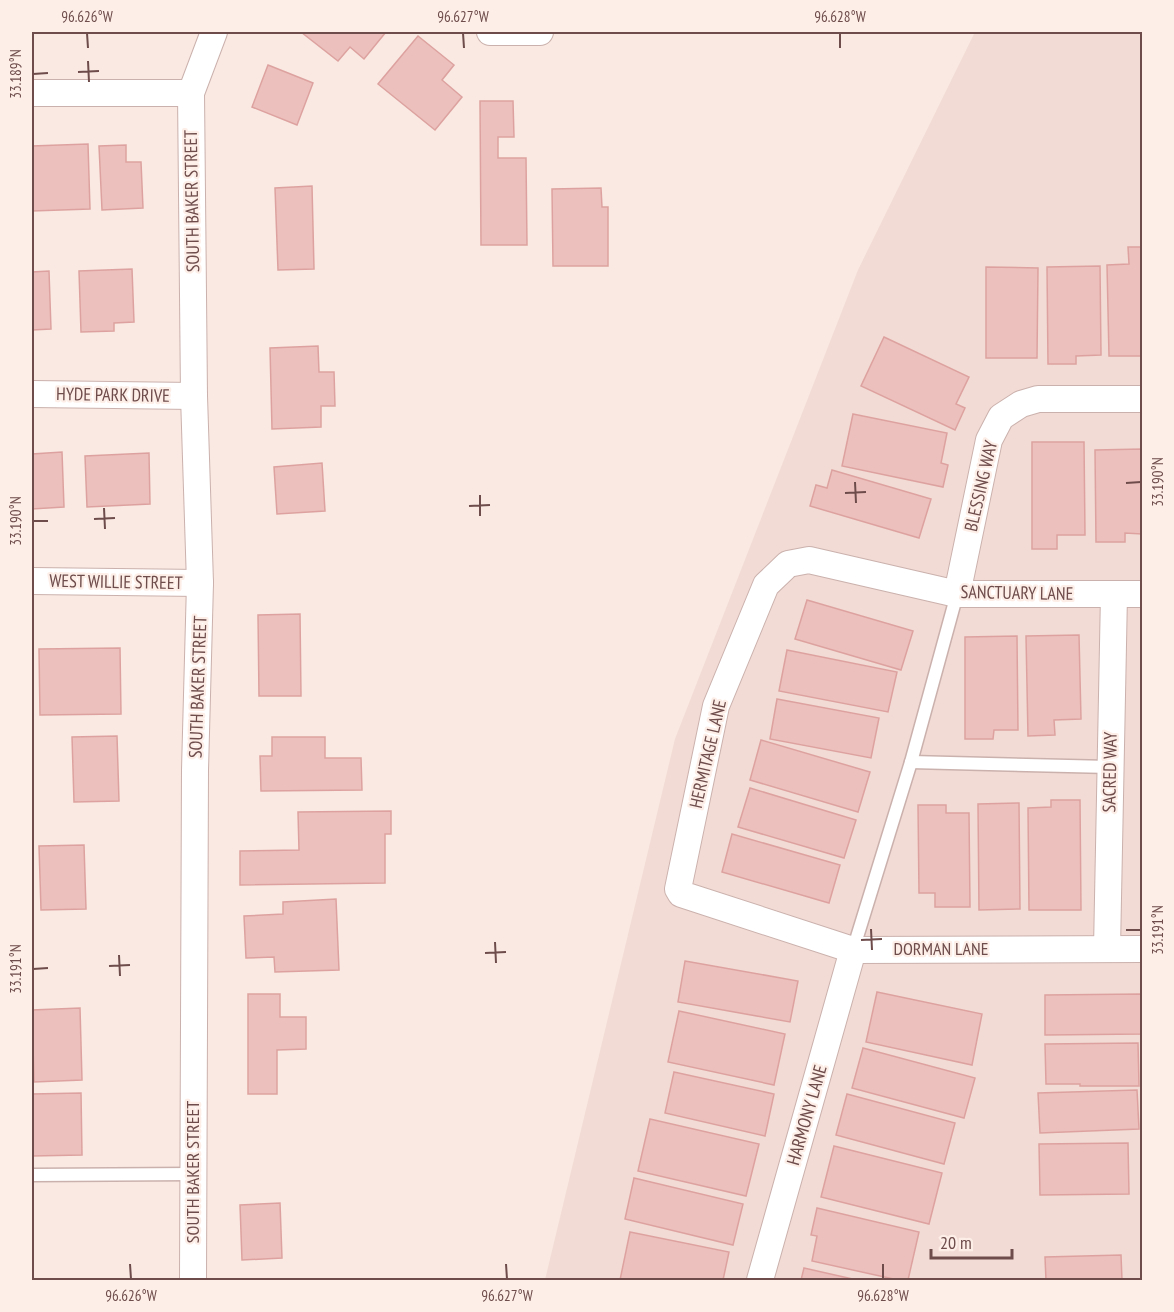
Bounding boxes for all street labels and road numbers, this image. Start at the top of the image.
street label: SOUTH BAKER STREET [179,130,204,272]
street label: HYDE PARK DRIVE [56,382,170,407]
street label: BLESSING WAY [959,437,1002,534]
street label: WEST WILLIE STREET [49,569,183,594]
street label: SANCTUARY LANE [961,580,1074,605]
street label: SOUTH BAKER STREET [184,615,211,759]
street label: HERMITAGE LANE [684,697,731,810]
street label: SACRED WAY [1097,731,1122,813]
street label: DORMAN LANE [894,937,988,960]
street label: HARMONY LANE [781,1062,832,1168]
street label: SOUTH BAKER STREET [181,1101,204,1243]

